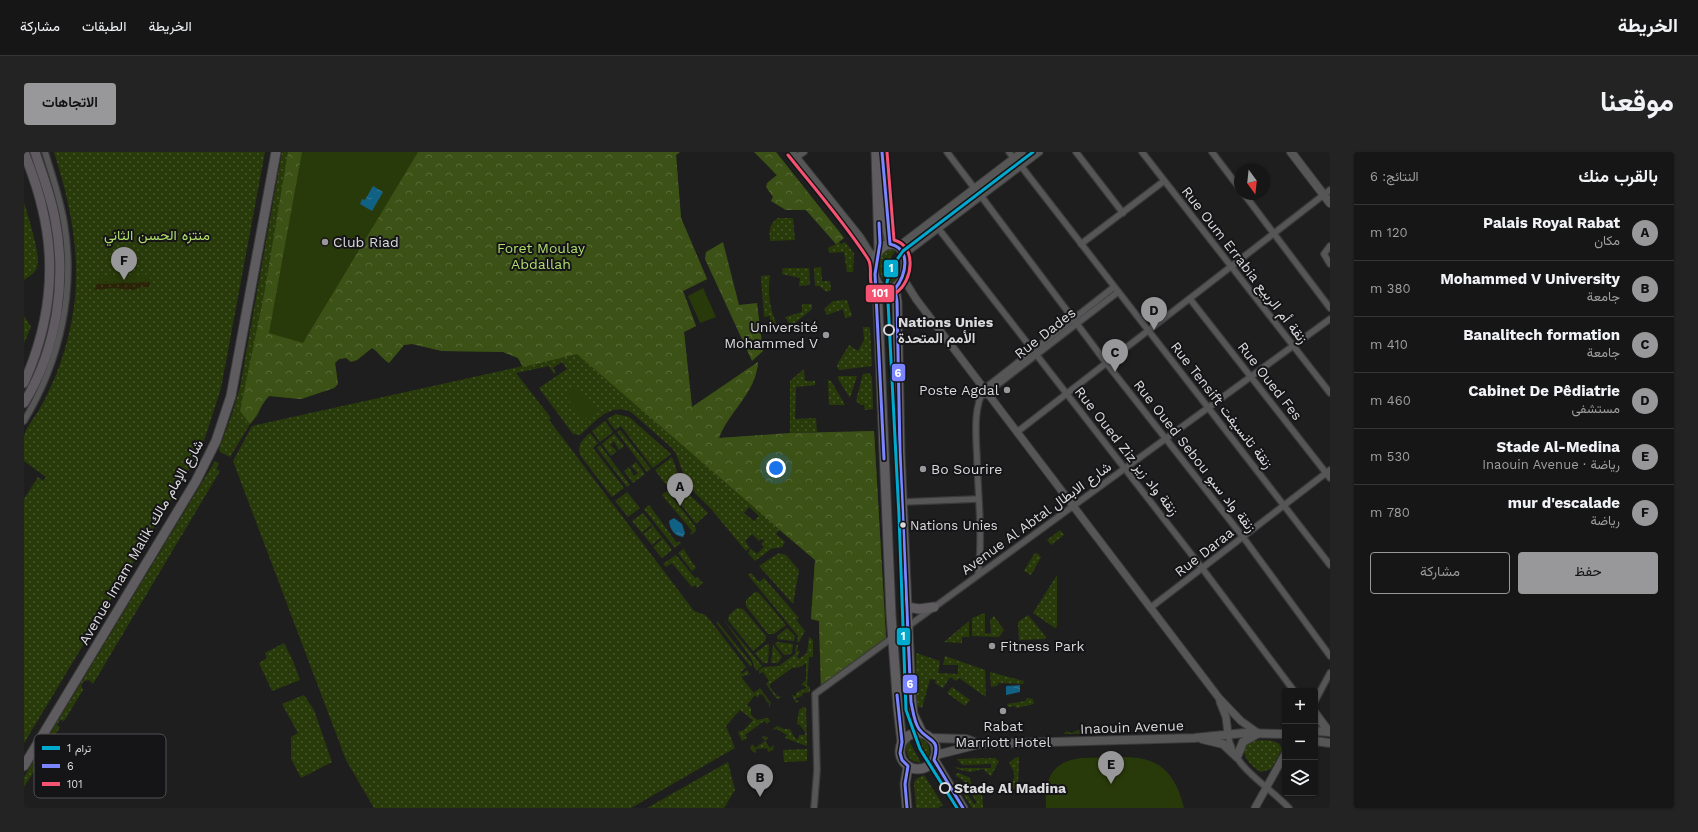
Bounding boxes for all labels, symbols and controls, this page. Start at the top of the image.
text: الخريطة [1618,14,1678,37]
text: مشاركة [20,18,60,34]
text: الطبقات [82,18,126,34]
text: الخريطة [148,18,192,34]
button: الاتجاهات [24,83,116,125]
text: موقعنا [1600,85,1674,118]
north arrow [1234,164,1270,200]
text: بالقرب منك [1578,166,1658,186]
text: النتائج: 6 [1370,169,1419,184]
street label: Rue Oum Errabia زنقة أم الربيع [1176,183,1311,349]
text: Palais Royal Rabat [1483,214,1620,232]
text: 120 m [1370,225,1408,240]
text: A [1641,225,1649,240]
park label: منتزه الحسن الثاني [104,227,210,247]
text: مكان [1594,233,1620,248]
place label: Club Riad [333,234,399,250]
marker: Club Riad [320,237,330,247]
park label: Foret Moulay Abdallah [497,240,586,272]
pin: F [111,247,137,280]
line badge: 1 [883,259,899,278]
text: 1 [889,262,893,275]
text: Mohammed V University [1440,270,1620,288]
text: 380 m [1370,281,1411,296]
text: B [1641,281,1649,296]
line badge: 101 [865,284,895,303]
text: 101 [872,287,888,300]
text: جامعة [1587,289,1620,304]
pin: D [1141,297,1167,330]
street label: Rue Dades [1011,304,1079,362]
place label: Nations Unies الأمم المتحدة [898,314,994,347]
place label: Université Mohammed V [724,319,818,351]
marker: Nations Unies الأمم المتحدة [883,324,895,336]
text: Banalitech formation [1463,326,1620,344]
marker: Université Mohammed V [821,330,831,340]
text: 410 m [1370,337,1408,352]
text: C [1641,337,1649,352]
street label: Rue Tensift زنقة تانسيفت [1167,338,1277,472]
pin: C [1102,339,1128,372]
street label: Rue Oued Fes [1235,339,1305,423]
text: جامعة [1587,345,1620,360]
line badge: 6 [891,363,906,382]
text: 6 [895,367,902,380]
street label: Rue Oued Sebou زنقة واد سبو [1130,377,1260,536]
place label: Poste Agdal [919,382,1000,398]
text: Cabinet De Pêdiatrie [1468,382,1620,400]
street label: Rue Oued Ziz زنقة واد زيز [1071,383,1182,519]
marker: Poste Agdal [1002,385,1012,395]
text: 460 m [1370,393,1411,408]
text: D [1640,393,1650,408]
text: مستشفى [1572,401,1620,416]
street label: Avenue Imam Malik شارع الإمام مالك [76,437,209,649]
text: Stade Al-Medina [1497,438,1620,456]
text: 530 m [1370,449,1410,464]
text: E [1641,449,1649,464]
text: رياضة · Inaouin Avenue [1482,457,1620,472]
your location [766,458,786,478]
street label: Avenue Al Abtal شارع الابطال [958,458,1116,580]
place label: Bo Sourire [931,461,1002,477]
marker: Bo Sourire [918,464,928,474]
pin: A [667,473,693,506]
text: mur d'escalade [1508,494,1620,512]
text: 780 m [1370,505,1410,520]
text: F [1641,505,1649,520]
text: رياضة [1590,513,1620,528]
place label: Nations Unies [910,518,998,533]
marker: Nations Unies [898,520,908,530]
street label: Rue Daraa [1171,524,1237,580]
button: مشاركة [1370,552,1510,594]
button: حفظ [1518,552,1658,594]
line badge: 1 [896,627,911,646]
text: 1 [901,630,905,643]
place label: Fitness Park [1000,638,1085,654]
marker: Fitness Park [987,641,997,651]
line badge: 6 [902,674,918,694]
text: 6 [907,678,914,691]
map controls [1282,688,1318,796]
button: + [1282,688,1318,724]
marker: Rabat Marriott Hotel [998,706,1008,716]
street label: Inaouin Avenue [1080,717,1184,737]
place label: Rabat Marriott Hotel [955,718,1051,750]
button: − [1282,724,1318,760]
legend [34,734,166,798]
text: ترام 1 [67,742,92,756]
pin: E [1098,751,1124,784]
text: 6 [67,760,74,773]
button: layers [1282,760,1318,796]
pin: B [747,764,773,797]
text: 101 [67,778,82,791]
place label: Stade Al Madina [954,780,1067,796]
marker: Stade Al Madina [939,782,951,794]

